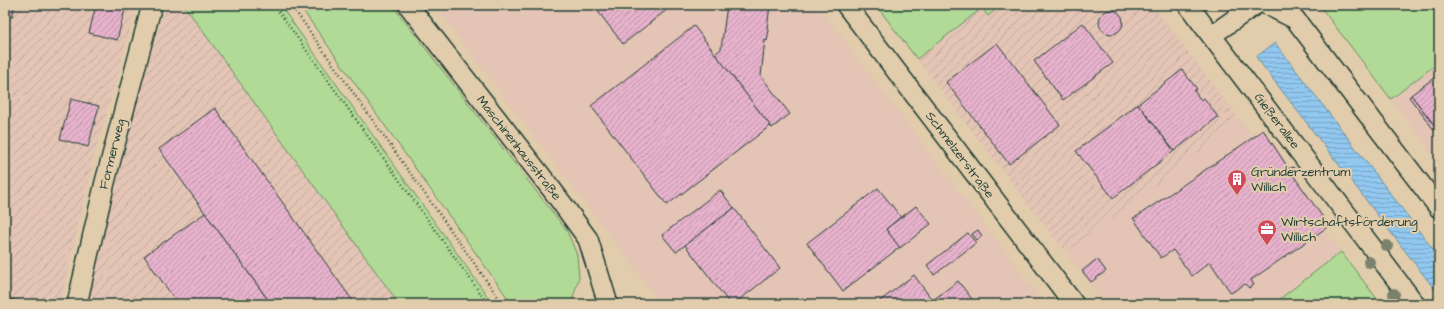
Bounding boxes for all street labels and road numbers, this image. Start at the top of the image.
street label: Gießerallee [1250,89,1304,153]
street label: Maschinenhausstraße [472,92,566,204]
street label: Schmelzerstraße [921,108,999,202]
street label: Formerweg [95,117,130,191]

